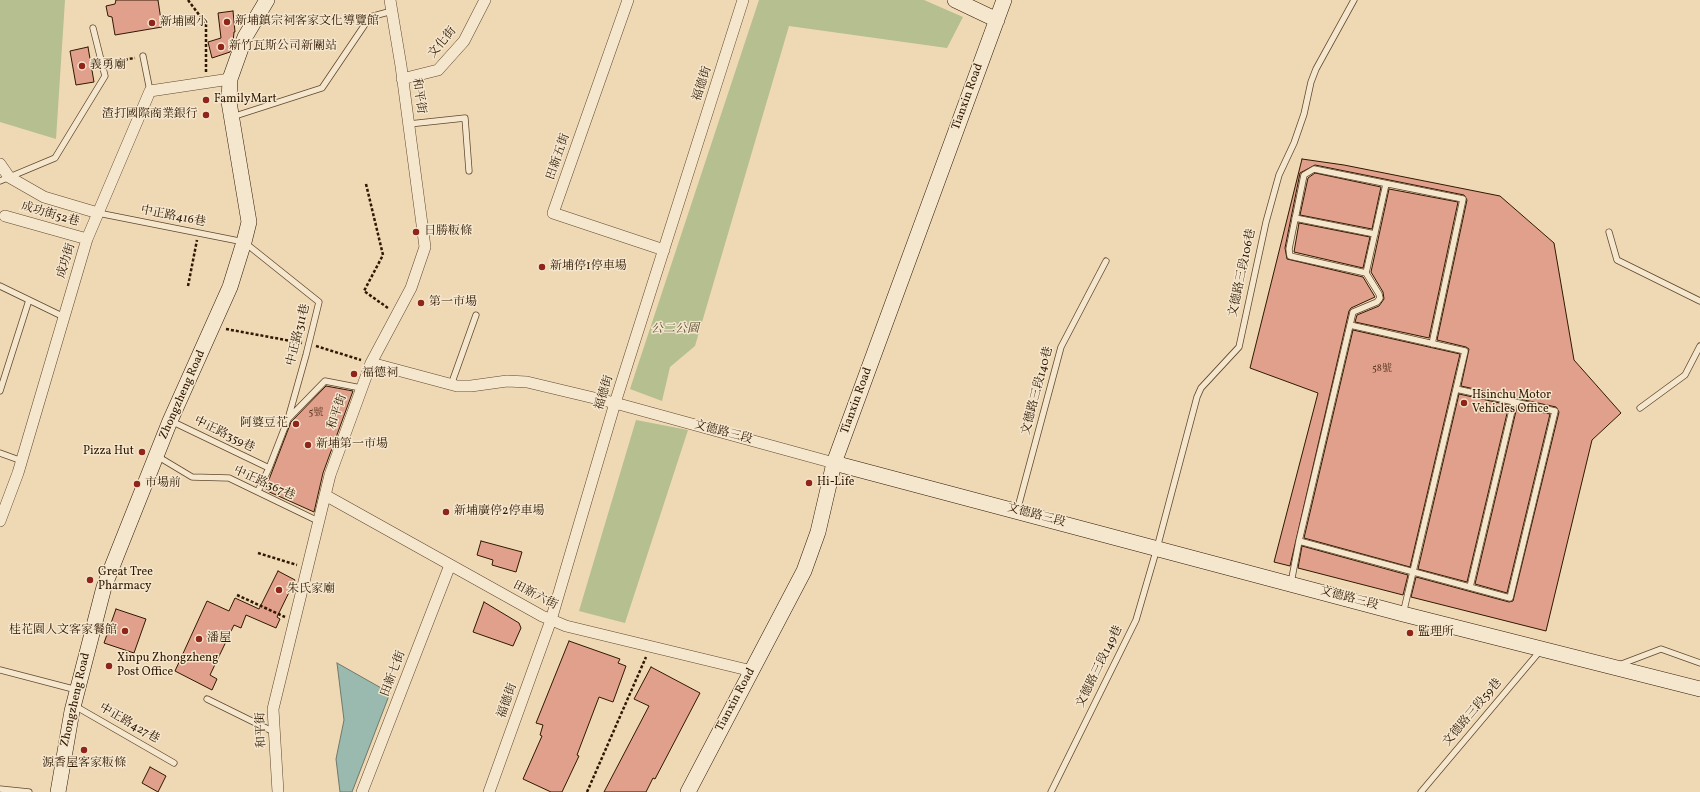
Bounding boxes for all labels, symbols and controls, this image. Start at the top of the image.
place label: 新埔鎮宗祠客家文化導覽館 [235,15,379,29]
place label: 新埔國小 [160,16,208,30]
marker: 新埔鎮宗祠客家文化導覽館 [222,17,232,27]
marker: 新埔國小 [147,18,157,28]
street label: 文化街 [426,25,460,61]
place label: 新竹瓦斯公司新關站 [229,40,337,54]
marker: 新竹瓦斯公司新關站 [216,42,226,52]
place label: 義勇廟 [90,59,126,73]
marker: 義勇廟 [77,61,87,71]
street label: Tianxin Road [949,62,987,132]
street label: 福德街 [691,65,715,103]
street label: 和平街 [408,77,428,115]
place label: FamilyMart [214,93,277,107]
marker: FamilyMart [201,95,211,105]
place label: 渣打國際商業銀行 [102,108,198,122]
marker: 渣打國際商業銀行 [201,110,211,120]
street label: 田新五街 [544,132,574,182]
street label: 成功街52巷 [19,200,81,230]
street label: 中正路416巷 [139,204,207,230]
place label: 日勝粄條 [424,225,472,239]
marker: 日勝粄條 [411,227,421,237]
street label: 文德路三段106巷 [1227,227,1259,319]
street label: 成功街 [55,242,79,280]
place label: 新埔停1停車場 [550,260,627,274]
marker: 新埔停1停車場 [537,262,547,272]
place label: 第一市場 [429,296,477,310]
marker: 第一市場 [416,298,426,308]
street label: 中正路311巷 [284,302,314,368]
park label: 公二公園 [651,323,699,337]
street label: 文德路三段140巷 [1019,345,1057,437]
street label: Zhongzheng Road [157,348,209,442]
house number: 58號 [1372,363,1392,375]
street label: Tianxin Road [838,366,876,436]
place label: 福德祠 [362,367,398,381]
marker: 福德祠 [349,369,359,379]
street label: 福德街 [593,374,617,412]
place label: Hsinchu Motor Vehicles Office [1472,389,1551,417]
street label: 和平街 [325,393,351,431]
marker: Hsinchu Motor Vehicles Office [1459,398,1469,408]
house number: 5號 [309,407,323,419]
street label: 中正路359巷 [191,414,257,456]
place label: 阿婆豆花 [240,417,288,431]
street label: 文德路三段 [692,418,754,448]
marker: 阿婆豆花 [291,419,301,429]
place label: 新埔第一市場 [316,438,388,452]
marker: 新埔第一市場 [303,440,313,450]
place label: Pizza Hut [83,445,134,459]
marker: Pizza Hut [137,447,147,457]
street label: 中正路367巷 [231,464,297,504]
place label: Hi-Life [817,476,854,490]
place label: 市場前 [145,477,181,491]
marker: Hi-Life [804,478,814,488]
marker: 市場前 [132,479,142,489]
street label: 文德路三段 [1005,501,1067,531]
place label: 新埔廣停2停車場 [454,505,544,519]
marker: 新埔廣停2停車場 [441,507,451,517]
place label: Great Tree Pharmacy [98,566,153,594]
marker: Great Tree Pharmacy [85,575,95,585]
street label: 田新六街 [510,579,560,613]
place label: 朱氏家廟 [287,583,335,597]
street label: 文德路三段 [1318,584,1380,614]
marker: 朱氏家廟 [274,585,284,595]
place label: 桂花園人文客家餐館 [9,624,117,638]
street label: 文德路三段149巷 [1074,624,1126,710]
marker: 桂花園人文客家餐館 [120,626,130,636]
place label: 監理所 [1418,626,1454,640]
marker: 監理所 [1405,628,1415,638]
place label: 潘屋 [207,632,231,646]
marker: 潘屋 [194,634,204,644]
street label: 田新七街 [379,649,409,699]
street label: Zhongzheng Road [58,652,94,748]
place label: Xinpu Zhongzheng Post Office [117,652,218,680]
marker: Xinpu Zhongzheng Post Office [104,661,114,671]
street label: Tianxin Road [713,666,759,734]
street label: 文德路三段59巷 [1441,676,1505,750]
street label: 福德街 [495,682,521,720]
street label: 中正路427巷 [96,701,162,747]
street label: 和平街 [254,712,270,748]
marker: 源香屋客家粄條 [79,745,89,755]
place label: 源香屋客家粄條 [42,757,126,771]

